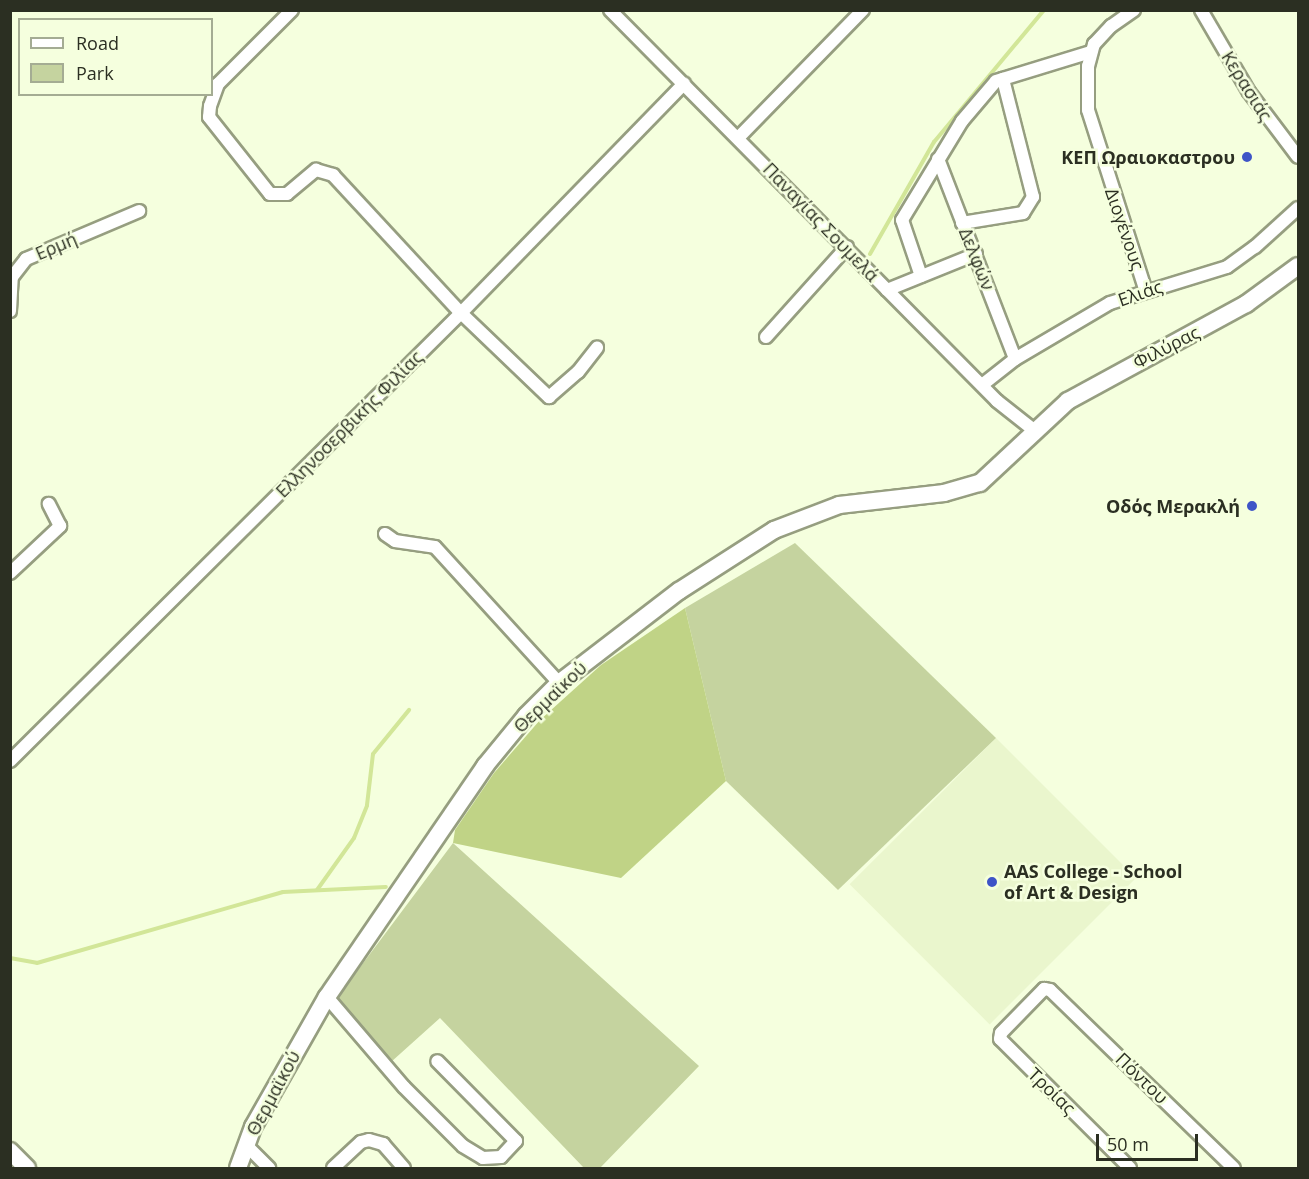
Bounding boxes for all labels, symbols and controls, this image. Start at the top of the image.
legend [18,18,213,96]
text: Road [76,31,119,55]
street label: Κερασιάς [1217,47,1277,125]
text: Park [76,61,114,85]
place label: ΚΕΠ Ωραιοκαστρου [1061,146,1235,168]
marker: ΚΕΠ Ωραιοκαστρου [1240,150,1254,164]
street label: Παναγίας Σουμελά [759,158,883,286]
street label: Διογένους [1101,185,1149,273]
street label: Δελφών [955,225,999,293]
street label: Ερμή [32,228,80,264]
street label: Ελιάς [1115,275,1165,311]
street label: Φιλύρας [1129,321,1203,373]
street label: Ελληνοσερβικής Φιλίας [271,346,427,502]
place label: Οδός Μερακλή [1106,495,1240,517]
marker: Οδός Μερακλή [1245,499,1259,513]
street label: Θερμαϊκού [509,657,591,737]
place label: AAS College - School of Art & Design [1004,861,1182,904]
marker: AAS College - School of Art & Design [985,875,999,889]
street label: Θερμαϊκού [242,1047,304,1139]
street label: Πόντου [1111,1048,1173,1108]
street label: Τροίας [1024,1063,1080,1119]
scale bar [1099,1122,1201,1160]
text: 50 m [1107,1132,1149,1156]

